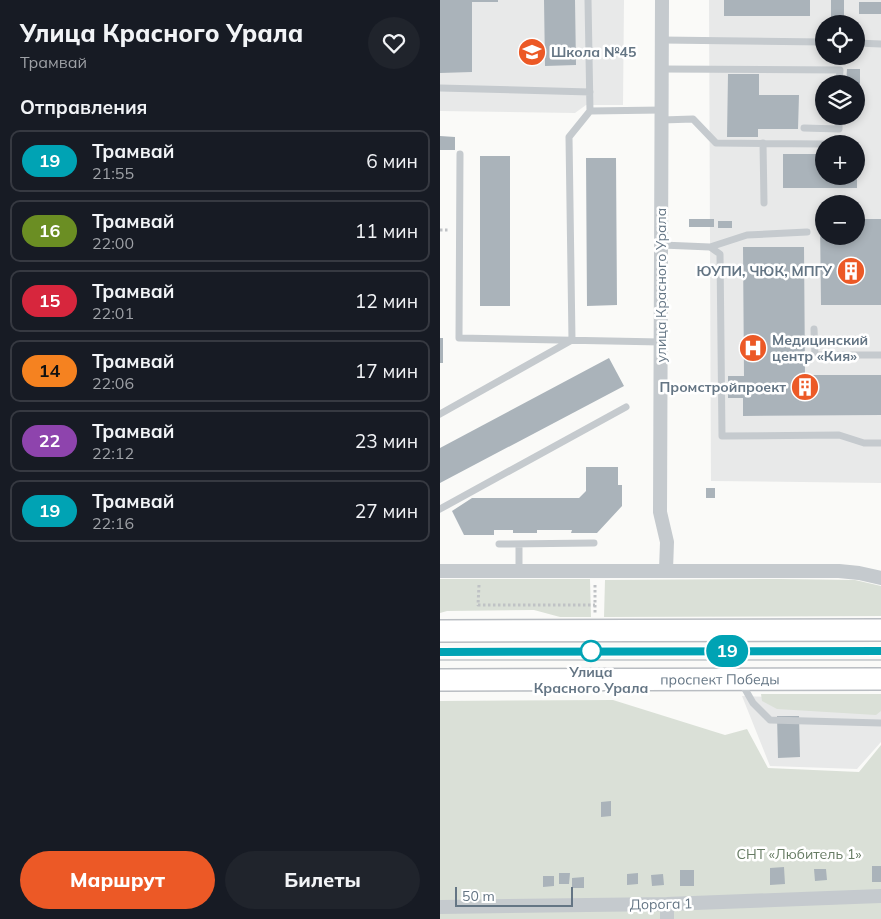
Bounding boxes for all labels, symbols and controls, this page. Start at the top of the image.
map controls [815,15,865,245]
button: locate [815,15,865,65]
button: heart [368,17,420,69]
text: Улица Красного Урала [20,18,303,48]
school or university icon: Школа №45 [517,37,547,67]
place label: Школа №45 [551,43,636,61]
text: Трамвай [20,52,87,72]
button: layers [815,75,865,125]
text: Отправления [20,95,147,119]
button: + [815,135,865,185]
text: Трамвай [92,139,174,163]
text: 19 [39,149,60,172]
text: 6 мин [366,149,418,173]
text: 21:55 [92,163,134,183]
button: − [815,195,865,245]
street label: улица Красного Урала [652,208,670,362]
text: Трамвай [92,209,174,233]
text: 16 [39,219,60,242]
text: 11 мин [355,219,418,243]
text: 22:00 [92,233,134,253]
building icon: ЮУПИ, ЧЮК, МПГУ [836,256,866,286]
place label: ЮУПИ, ЧЮК, МПГУ [696,262,832,280]
text: Трамвай [92,279,174,303]
text: 15 [39,289,60,312]
text: 12 мин [355,289,418,313]
text: 22:01 [92,303,134,323]
place label: Медицинский центр «Кия» [772,331,868,365]
hospital icon: Медицинский центр «Кия» [738,333,768,363]
text: Трамвай [92,349,174,373]
text: 14 [39,359,60,382]
text: 17 мин [355,359,418,383]
building icon: Промстройпроект [790,372,820,402]
text: 22:06 [92,373,134,393]
place label: Промстройпроект [659,378,786,396]
text: Трамвай [92,419,174,443]
text: 22 [39,429,60,452]
text: 23 мин [355,429,418,453]
text: 22:12 [92,443,134,463]
text: Трамвай [92,489,174,513]
text: 19 [39,499,60,522]
text: 27 мин [355,499,418,523]
text: 22:16 [92,513,134,533]
line badge: 19 [704,635,750,667]
text: 19 [716,639,738,662]
marker: Улица Красного Урала [580,640,602,662]
place label: Улица Красного Урала [534,663,648,697]
street label: проспект Победы [660,670,780,689]
park label: СНТ «Любитель 1» [736,845,862,863]
button: Маршрут [20,851,215,909]
button: Билеты [225,851,420,909]
scale bar [455,884,572,907]
text: 50 m [462,887,495,905]
street label: Дорога 1 [629,894,693,914]

